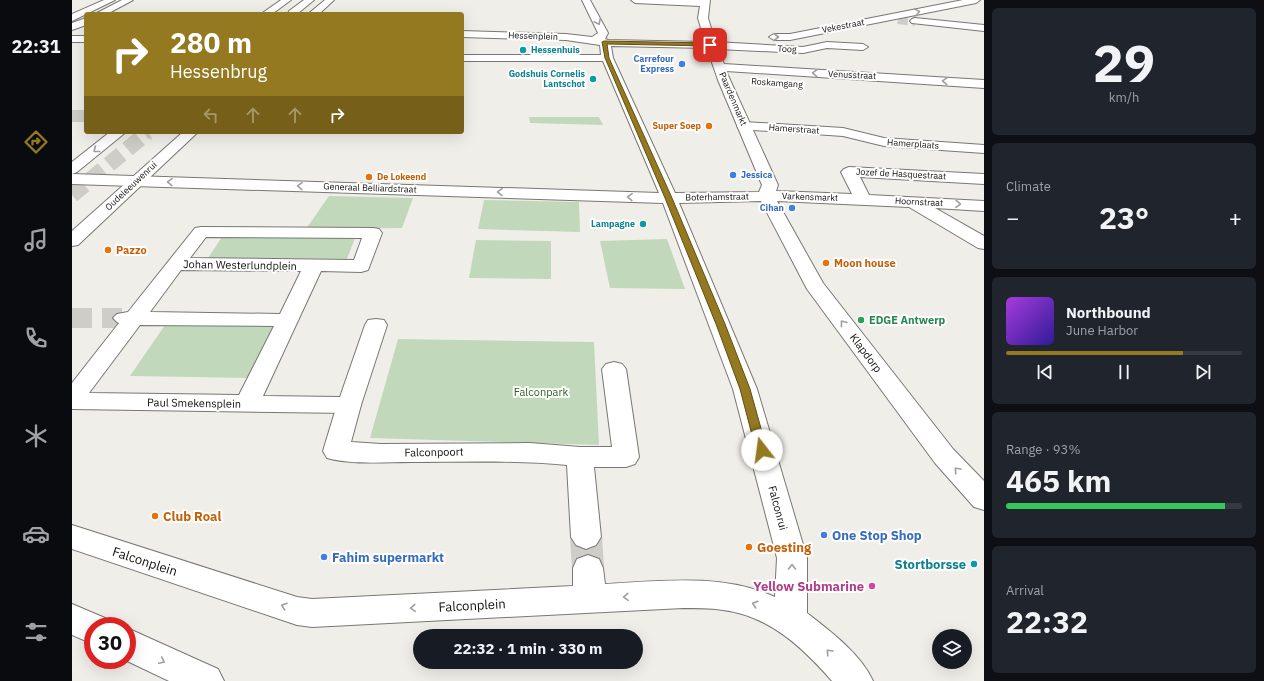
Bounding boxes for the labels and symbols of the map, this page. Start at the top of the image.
one-way arrow [914,8,921,17]
street label: Vekestraat [821,16,865,35]
one-way arrow [593,18,600,26]
pin [693,28,727,62]
street label: Hessenplein [508,29,558,42]
one-way arrow [773,33,779,41]
street label: Toog [777,43,797,55]
place label: Hessenhuis [531,44,580,55]
marker: Hessenhuis [518,45,528,55]
place label: Carrefour Express [633,53,674,74]
marker: Carrefour Express [677,59,687,69]
place label: Godshuis Cornelis Lantschot [509,68,586,89]
street label: Venusstraat [828,68,876,81]
one-way arrow [812,69,818,77]
street label: Paardenmarkt [717,70,750,127]
marker: Godshuis Cornelis Lantschot [588,74,598,84]
street label: Roskamgang [751,75,804,90]
one-way arrow [942,77,948,85]
place label: Super Soep [653,120,702,131]
marker: Super Soep [704,121,714,131]
street label: Hamerstraat [768,121,820,136]
street label: Hamerplaats [887,136,939,151]
one-way arrow [93,146,100,153]
street label: Oudeleeuwenrui [103,159,159,212]
street label: Jozef de Hasquestraat [856,166,946,181]
place label: Jessica [741,169,772,180]
marker: Jessica [728,170,738,180]
place label: De Lokeend [377,171,426,182]
marker: De Lokeend [364,172,374,182]
one-way arrow [167,178,173,186]
street label: Generaal Belliardstraat [323,180,417,195]
one-way arrow [297,182,303,190]
one-way arrow [497,188,503,197]
street label: Boterhamstraat [685,190,749,203]
street label: Varkensmarkt [782,190,838,203]
one-way arrow [627,192,633,201]
street label: Hoornstraat [895,195,943,208]
one-way arrow [955,200,961,209]
place label: Cihan [760,202,784,213]
marker: Cihan [787,203,797,213]
place label: Lampagne [591,218,635,229]
marker: Lampagne [638,219,648,229]
place label: Pazzo [116,243,147,257]
marker: Pazzo [103,245,113,255]
place label: Moon house [834,256,896,270]
street label: Johan Westerlundplein [183,257,297,273]
marker: Moon house [821,258,831,268]
place label: EDGE Antwerp [869,313,946,327]
marker: EDGE Antwerp [856,315,866,325]
one-way arrow [841,321,848,328]
street label: Klapdorp [847,331,885,375]
park label: Falconpark [514,385,568,399]
street label: Paul Smekensplein [147,395,241,411]
position arrow [741,429,783,471]
street label: Falconpoort [404,444,464,460]
one-way arrow [955,467,962,475]
street label: Falconrui [765,484,791,532]
place label: Club Roal [163,508,221,525]
marker: Club Roal [150,511,160,521]
place label: One Stop Shop [832,527,922,544]
marker: One Stop Shop [819,530,829,540]
place label: Goesting [757,539,812,556]
marker: Goesting [744,542,754,552]
street label: Falconplein [110,543,179,580]
place label: Fahim supermarkt [332,549,444,566]
marker: Fahim supermarkt [319,552,329,562]
place label: Stortborsse [895,556,966,573]
marker: Stortborsse [969,559,979,569]
one-way arrow [788,564,796,570]
place label: Yellow Submarine [753,578,864,595]
marker: Yellow Submarine [867,581,877,591]
one-way arrow [623,592,629,601]
street label: Falconplein [438,595,506,616]
one-way arrow [752,600,759,609]
one-way arrow [280,603,287,611]
one-way arrow [410,604,416,613]
speed limit sign: 30 [84,617,136,669]
one-way arrow [826,650,833,657]
one-way arrow [158,656,166,664]

